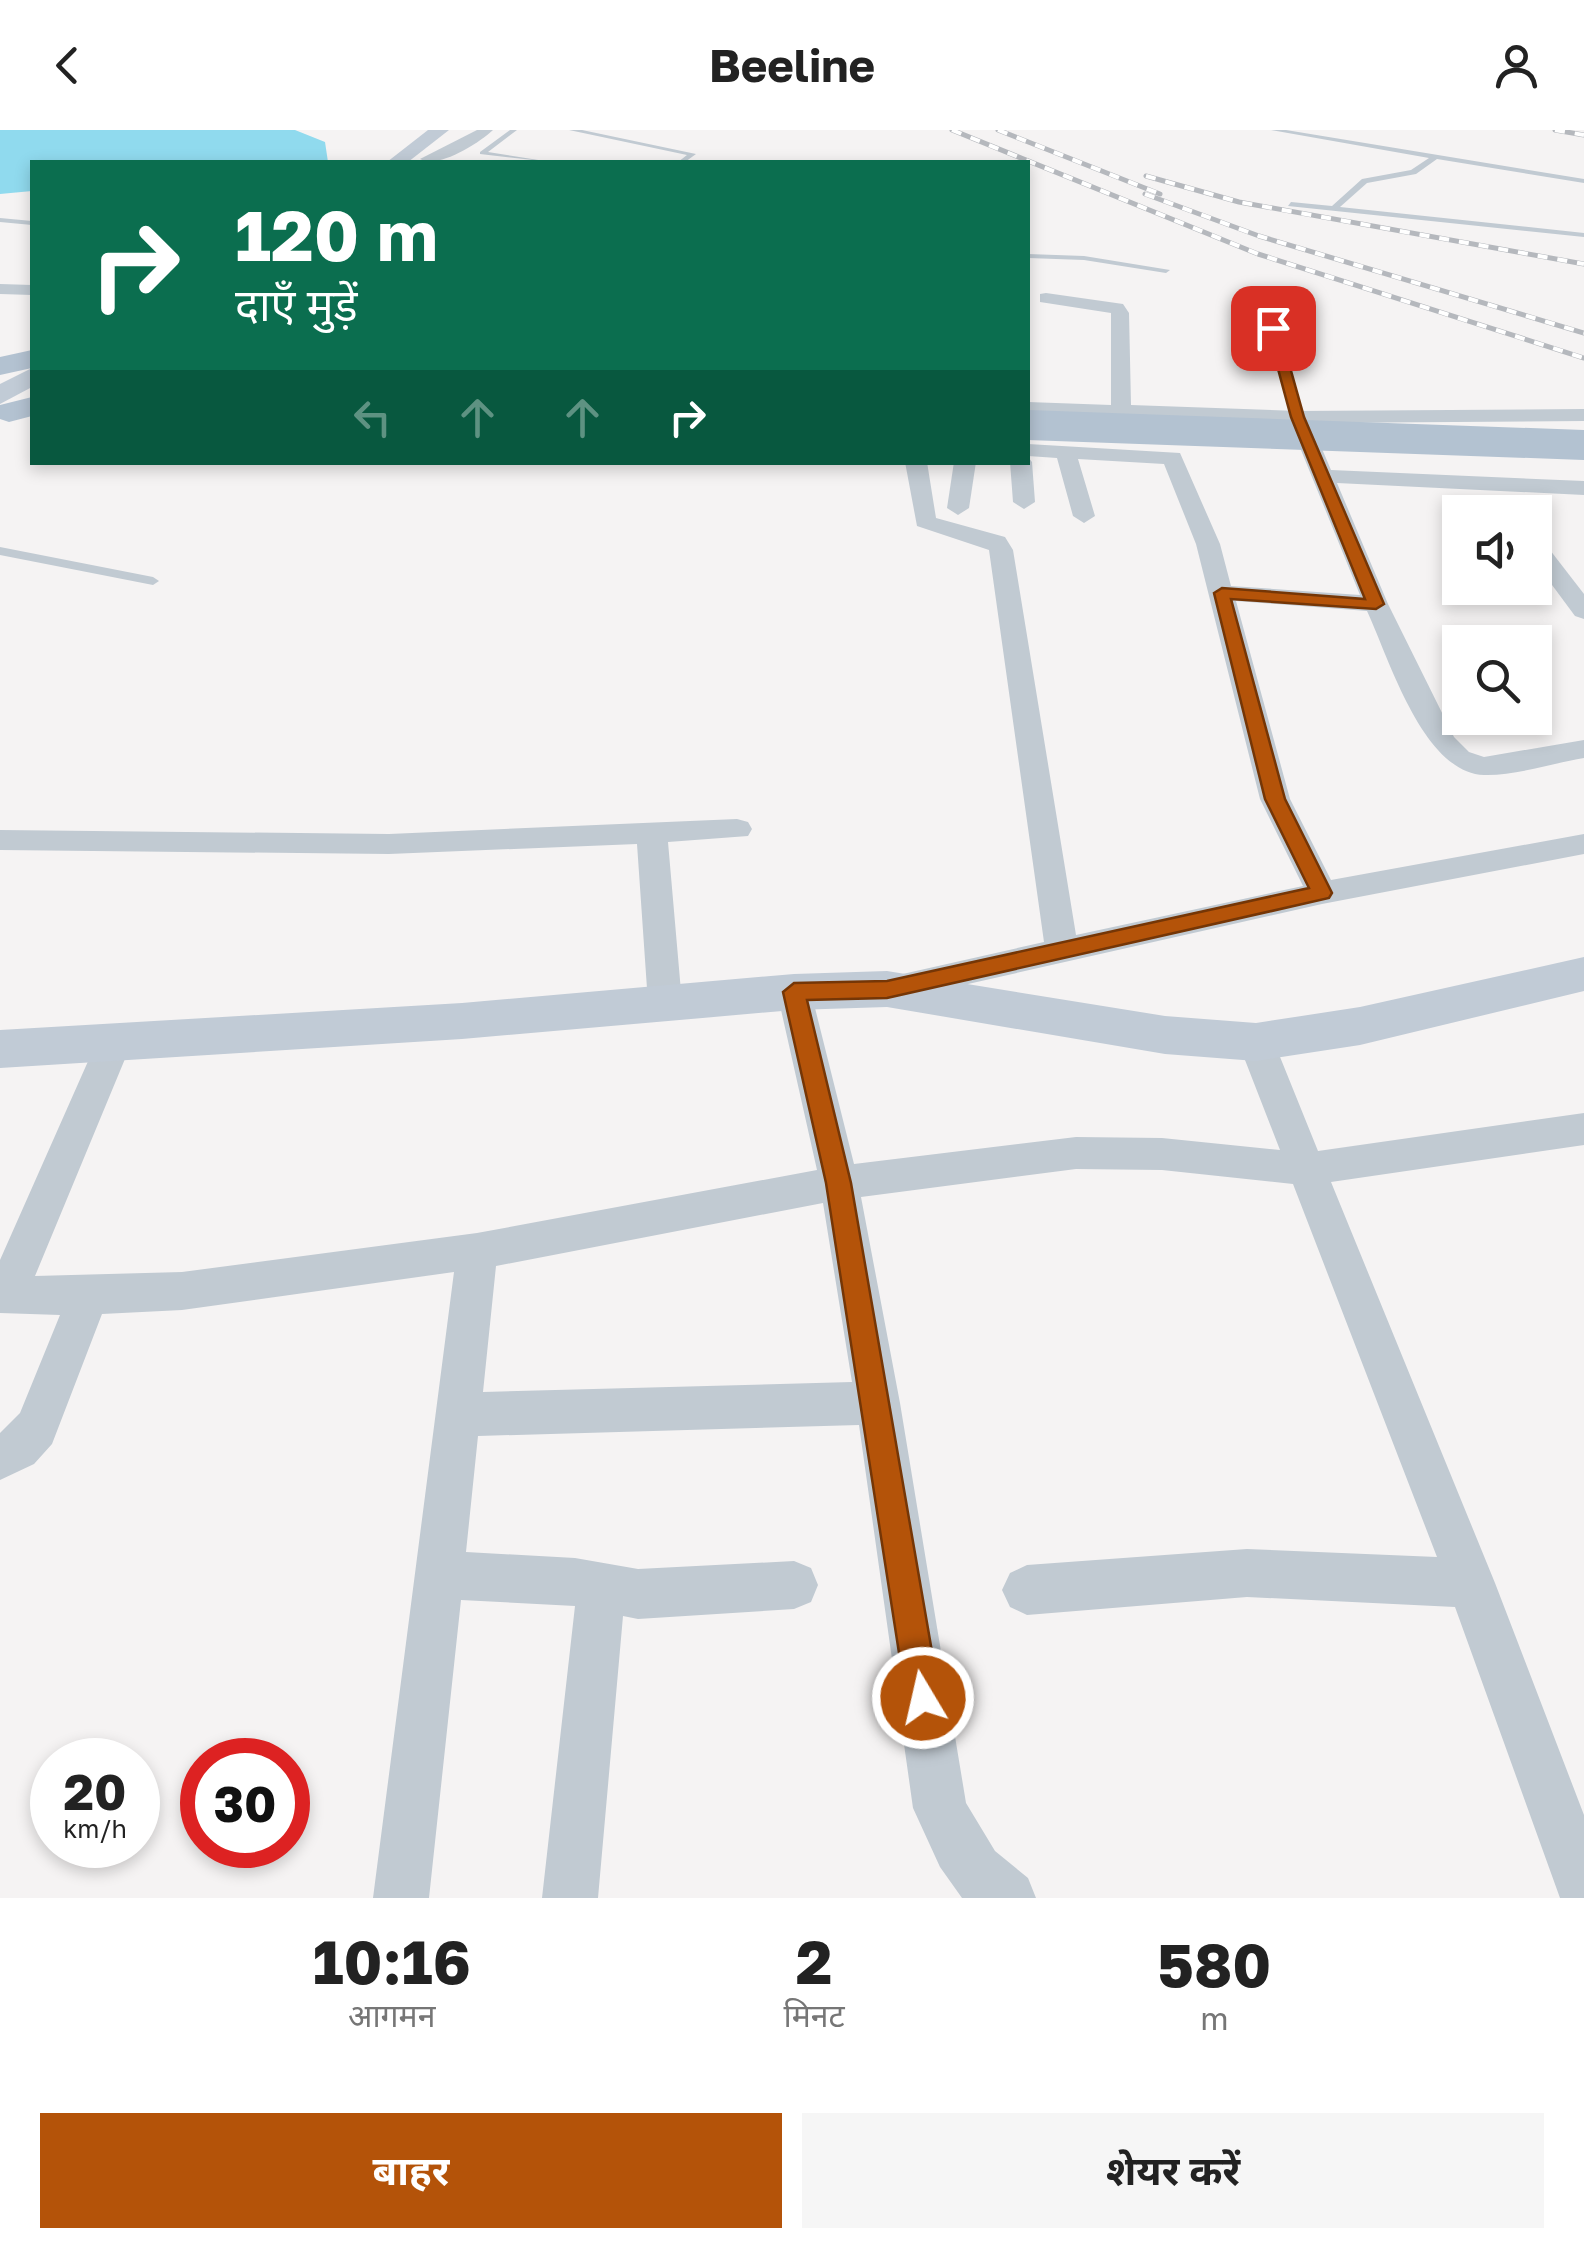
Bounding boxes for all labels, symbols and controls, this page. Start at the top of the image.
icon: back [40,38,95,93]
text: Beeline [709,38,875,92]
icon: person [1489,38,1544,93]
text: 120 m [235,192,438,276]
icon: right [70,200,200,330]
text: दाएँ मुड़ें [235,277,358,331]
pin [1231,286,1316,371]
icon: arrive [1246,301,1301,356]
icon: left [345,390,400,445]
icon: ahead [450,390,505,445]
icon: ahead [555,390,610,445]
icon: right [660,390,715,445]
map controls [1442,495,1552,735]
button: sound [1442,495,1552,605]
button: search [1442,625,1552,735]
position arrow [871,1646,975,1750]
speed limit sign: 30 [180,1738,310,1868]
text: 20 [63,1761,126,1821]
text: km/h [63,1813,127,1844]
text: 10:16 [313,1925,471,1997]
text: 2 [796,1925,832,1997]
text: 580 [1157,1928,1271,2000]
text: आगमन [348,1996,436,2034]
text: मिनट [783,1996,845,2034]
text: m [1200,1999,1229,2037]
button: बाहर [40,2113,782,2228]
button: शेयर करें [802,2113,1544,2228]

